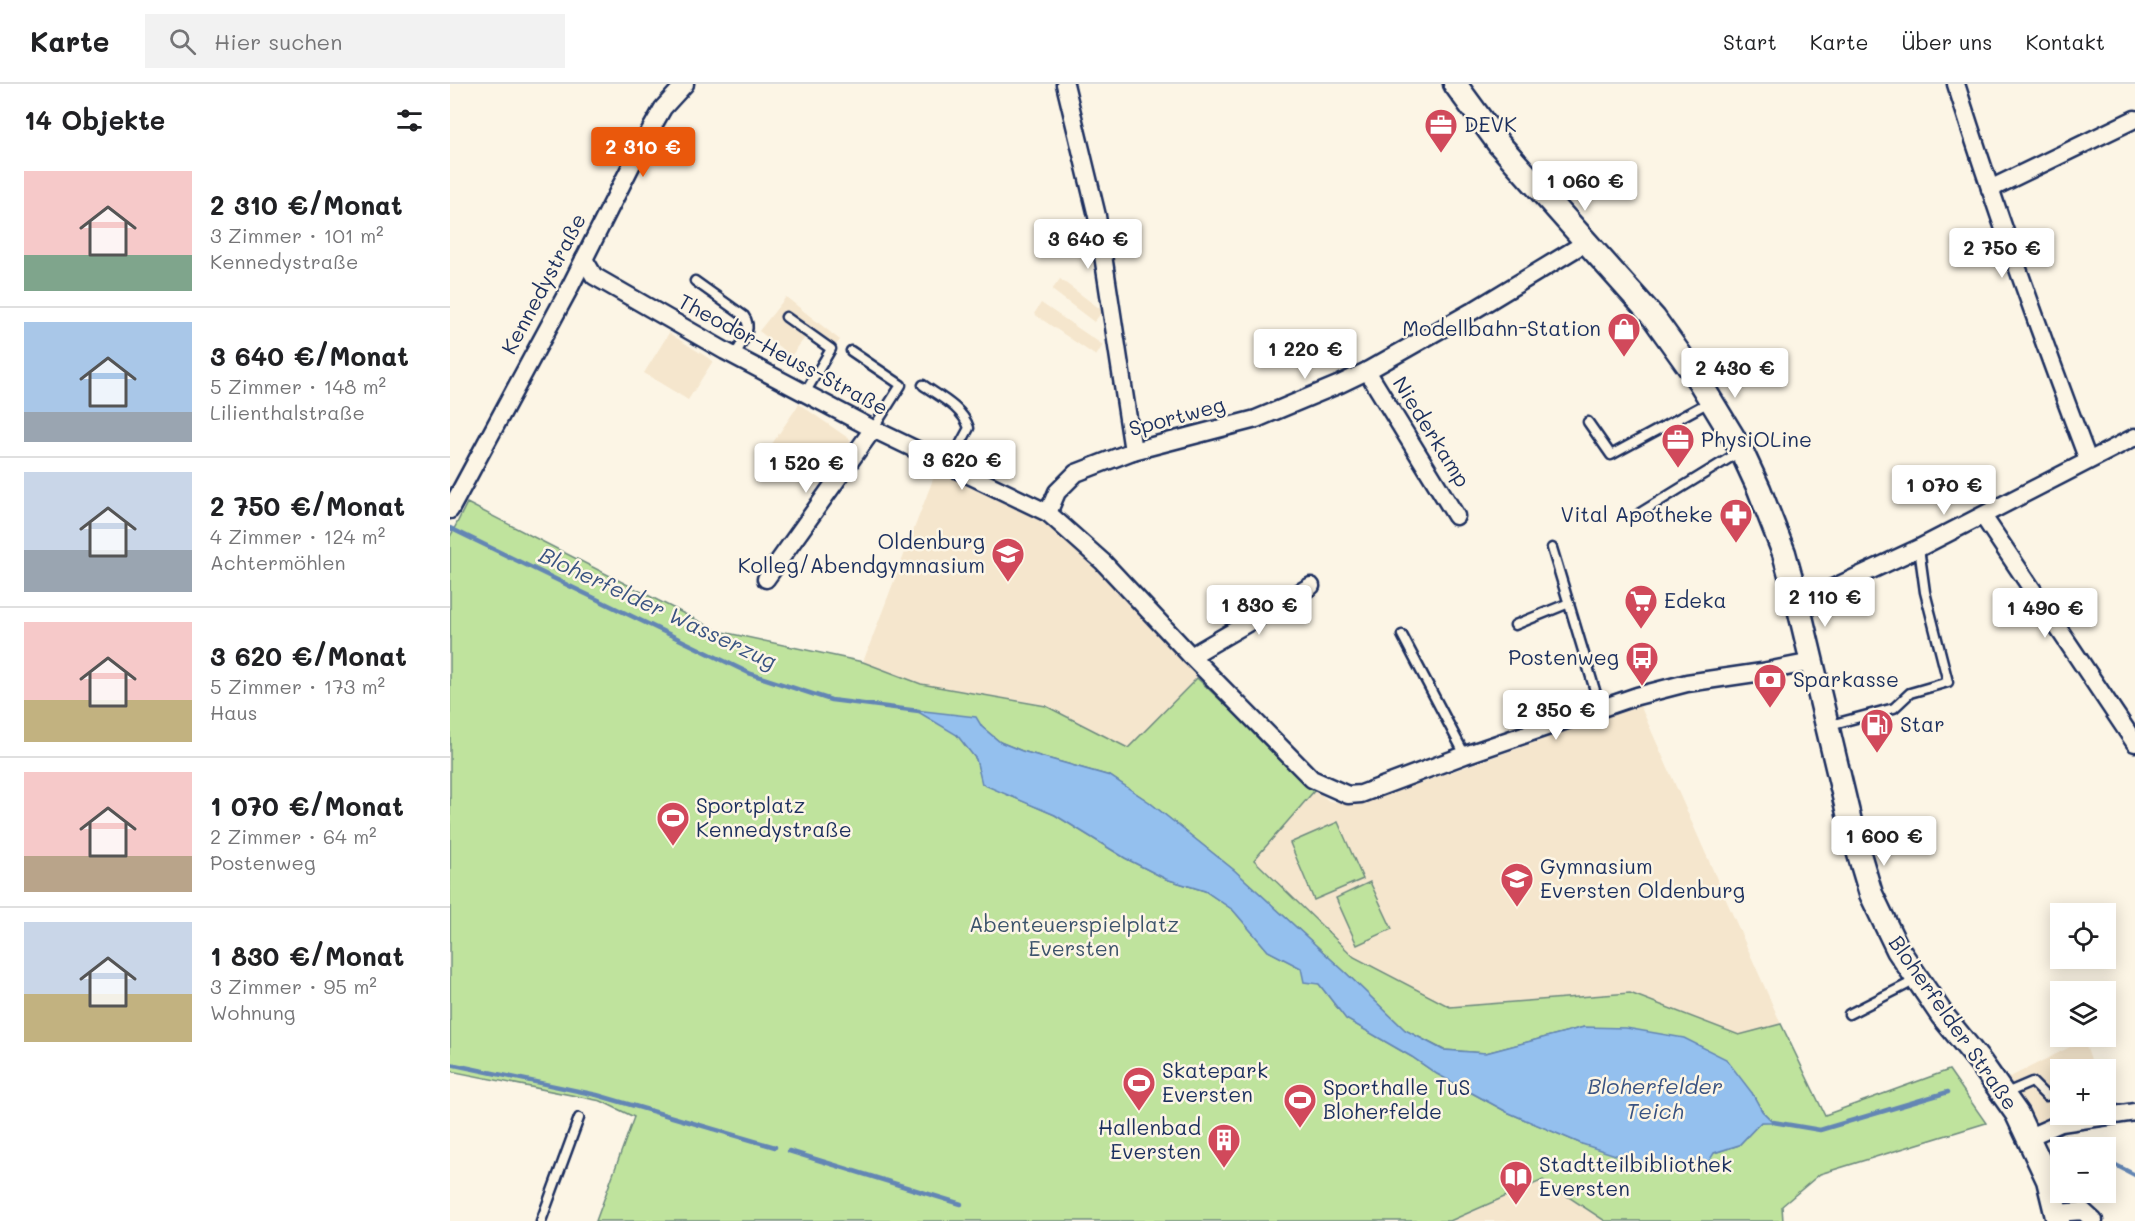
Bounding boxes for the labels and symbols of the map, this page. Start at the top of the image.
office icon: DEVK [1423,107,1459,154]
place label: DEVK [1464,110,1517,137]
pin: 2 310 € [588,127,698,178]
pin: 1 060 € [1530,161,1640,212]
street label: Kennedystraße [494,208,591,358]
pin: 3 640 € [1033,219,1143,270]
pin: 2 750 € [1947,228,2057,279]
street label: Theodor-Heuss-Straße [674,287,893,421]
shop icon: Modellbahn-Station [1606,311,1642,358]
place label: Modellbahn-Station [1402,314,1601,341]
pin: 1 220 € [1250,329,1360,380]
pin: 2 430 € [1680,348,1790,399]
street label: Niederkamp [1388,371,1477,492]
street label: Sportweg [1126,390,1228,441]
office icon: PhysiOLine [1660,422,1696,469]
place label: PhysiOLine [1701,425,1812,452]
pin: 3 620 € [907,440,1017,491]
pin: 1 520 € [751,443,861,494]
pin: 1 070 € [1889,465,1999,516]
pharmacy icon: Vital Apotheke [1718,497,1754,544]
place label: Vital Apotheke [1561,500,1713,527]
place label: Oldenburg Kolleg/Abendgymnasium [738,527,985,578]
school or university icon: Oldenburg Kolleg/Abendgymnasium [990,536,1026,583]
water label: Bloherfelder Wasserzug [535,540,782,675]
pin: 2 110 € [1770,577,1880,628]
supermarket icon: Edeka [1623,583,1659,630]
pin: 1 830 € [1204,585,1314,636]
place label: Edeka [1664,586,1727,613]
pin: 1 490 € [1990,588,2100,639]
bus stop icon: Postenweg [1624,640,1660,687]
place label: Postenweg [1508,643,1619,670]
bank icon: Sparkasse [1752,662,1788,709]
place label: Sparkasse [1793,665,1899,692]
pin: 2 350 € [1501,690,1611,741]
fuel station icon: Star [1859,707,1895,754]
place label: Star [1900,710,1945,737]
place label: Sportplatz Kennedystraße [696,791,852,842]
sports icon: Sportplatz Kennedystraße [655,800,691,847]
pin: 1 600 € [1829,816,1939,867]
place label: Gymnasium Eversten Oldenburg [1540,852,1745,903]
school or university icon: Gymnasium Eversten Oldenburg [1499,861,1535,908]
park label: Abenteuerspielplatz Eversten [969,910,1179,961]
street label: Bloherfelder Straße [1884,930,2025,1115]
place label: Skatepark Eversten [1162,1056,1268,1107]
sports icon: Skatepark Eversten [1121,1065,1157,1112]
water label: Bloherfelder Teich [1587,1071,1723,1125]
place label: Sporthalle TuS Bloherfelde [1323,1073,1470,1124]
sports icon: Sporthalle TuS Bloherfelde [1282,1082,1318,1129]
place label: Hallenbad Eversten [1098,1113,1201,1164]
building icon: Hallenbad Eversten [1206,1122,1242,1169]
place label: Stadtteilbibliothek Eversten [1539,1150,1732,1201]
library icon: Stadtteilbibliothek Eversten [1498,1159,1534,1206]

